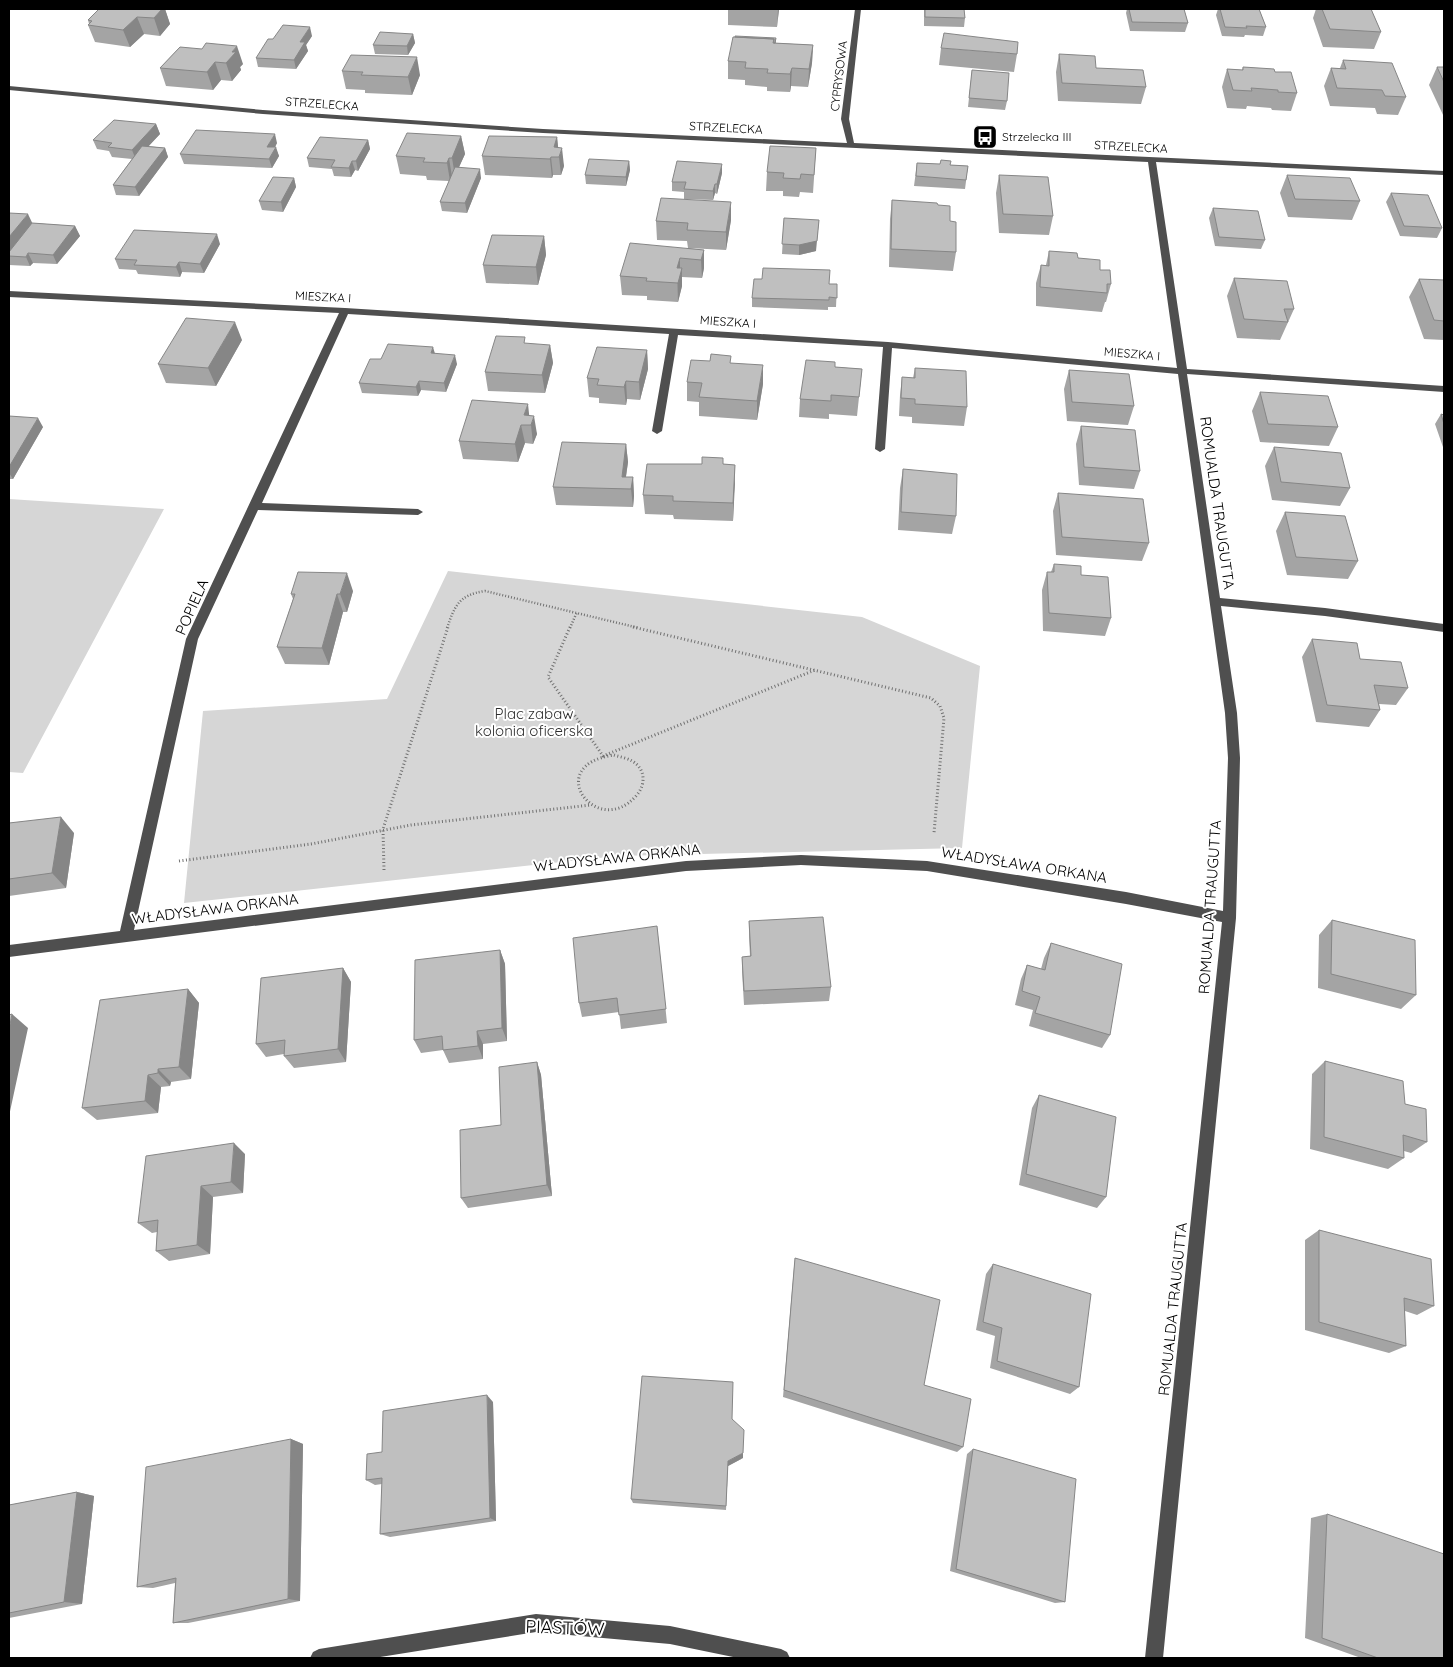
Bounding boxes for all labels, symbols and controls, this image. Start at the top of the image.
street label: CYPRYSOWA [827,40,850,112]
street label: STRZELECKA [285,93,359,114]
street label: STRZELECKA [689,118,763,137]
bus stop icon: Strzelecka III [972,124,998,150]
place label: Strzelecka III [1002,129,1071,144]
street label: STRZELECKA [1094,137,1168,156]
street label: MIESZKA I [294,288,352,305]
street label: MIESZKA I [699,312,757,331]
street label: MIESZKA I [1103,344,1161,363]
street label: ROMUALDA TRAUGUTTA [1196,415,1239,591]
street label: POPIELA [171,576,212,638]
park label: Plac zabaw kolonia oficerska [475,704,593,740]
street label: ROMUALDA TRAUGUTTA [1194,819,1225,995]
street label: WŁADYSŁAWA ORKANA [533,839,702,876]
street label: WŁADYSŁAWA ORKANA [940,842,1109,887]
street label: WŁADYSŁAWA ORKANA [131,889,300,928]
street label: ROMUALDA TRAUGUTTA [1154,1221,1191,1397]
street label: PIASTÓW [525,1615,605,1640]

